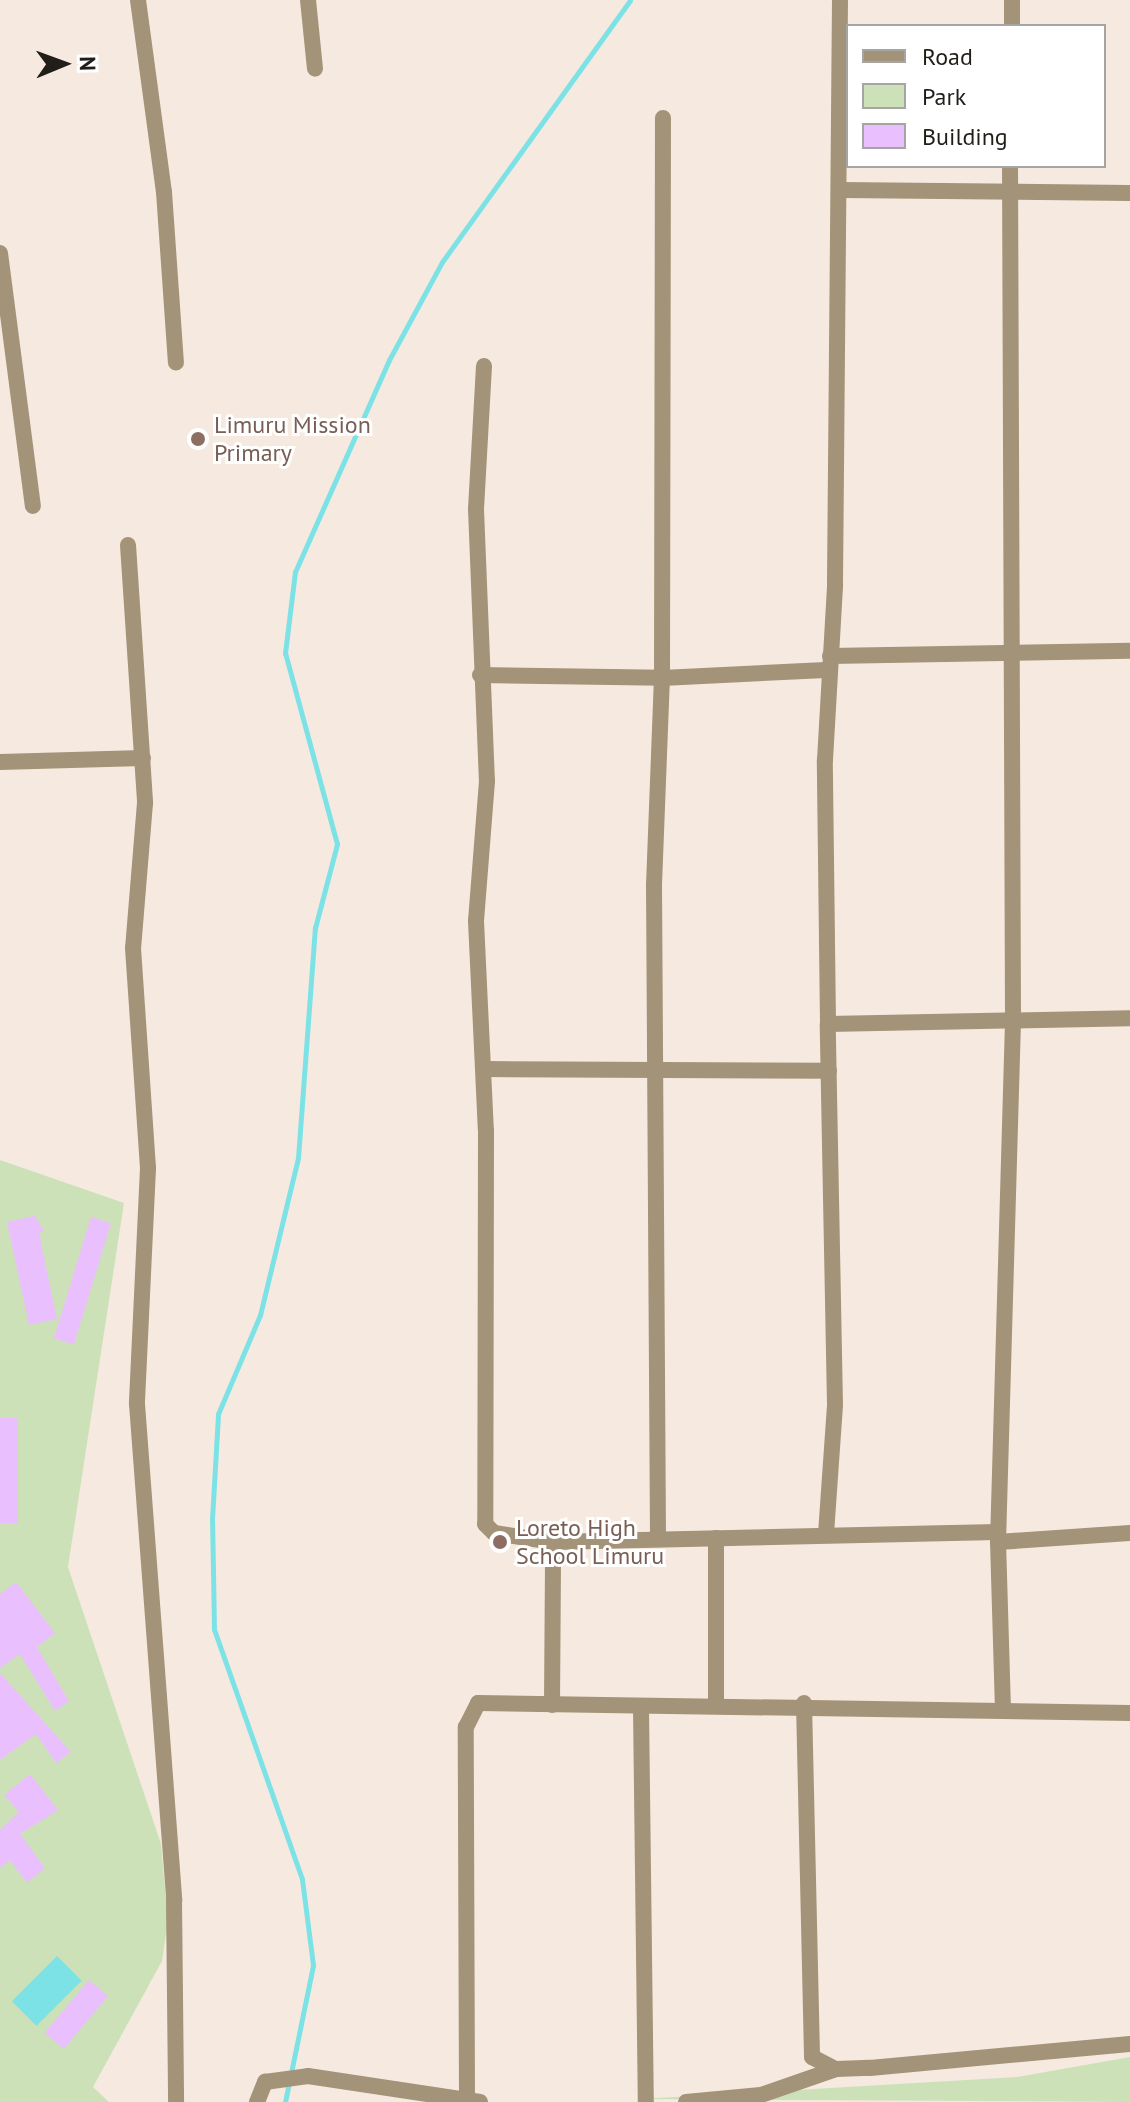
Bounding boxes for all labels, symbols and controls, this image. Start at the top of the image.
north arrow [24,24,104,104]
legend [846,24,1106,168]
text: Road [922,41,973,72]
text: N [74,56,102,71]
text: Park [922,81,966,112]
text: Building [922,121,1008,152]
place label: Limuru Mission Primary [214,411,371,467]
marker: Limuru Mission Primary [189,430,207,448]
place label: Loreto High School Limuru [516,1514,664,1570]
marker: Loreto High School Limuru [491,1533,509,1551]

